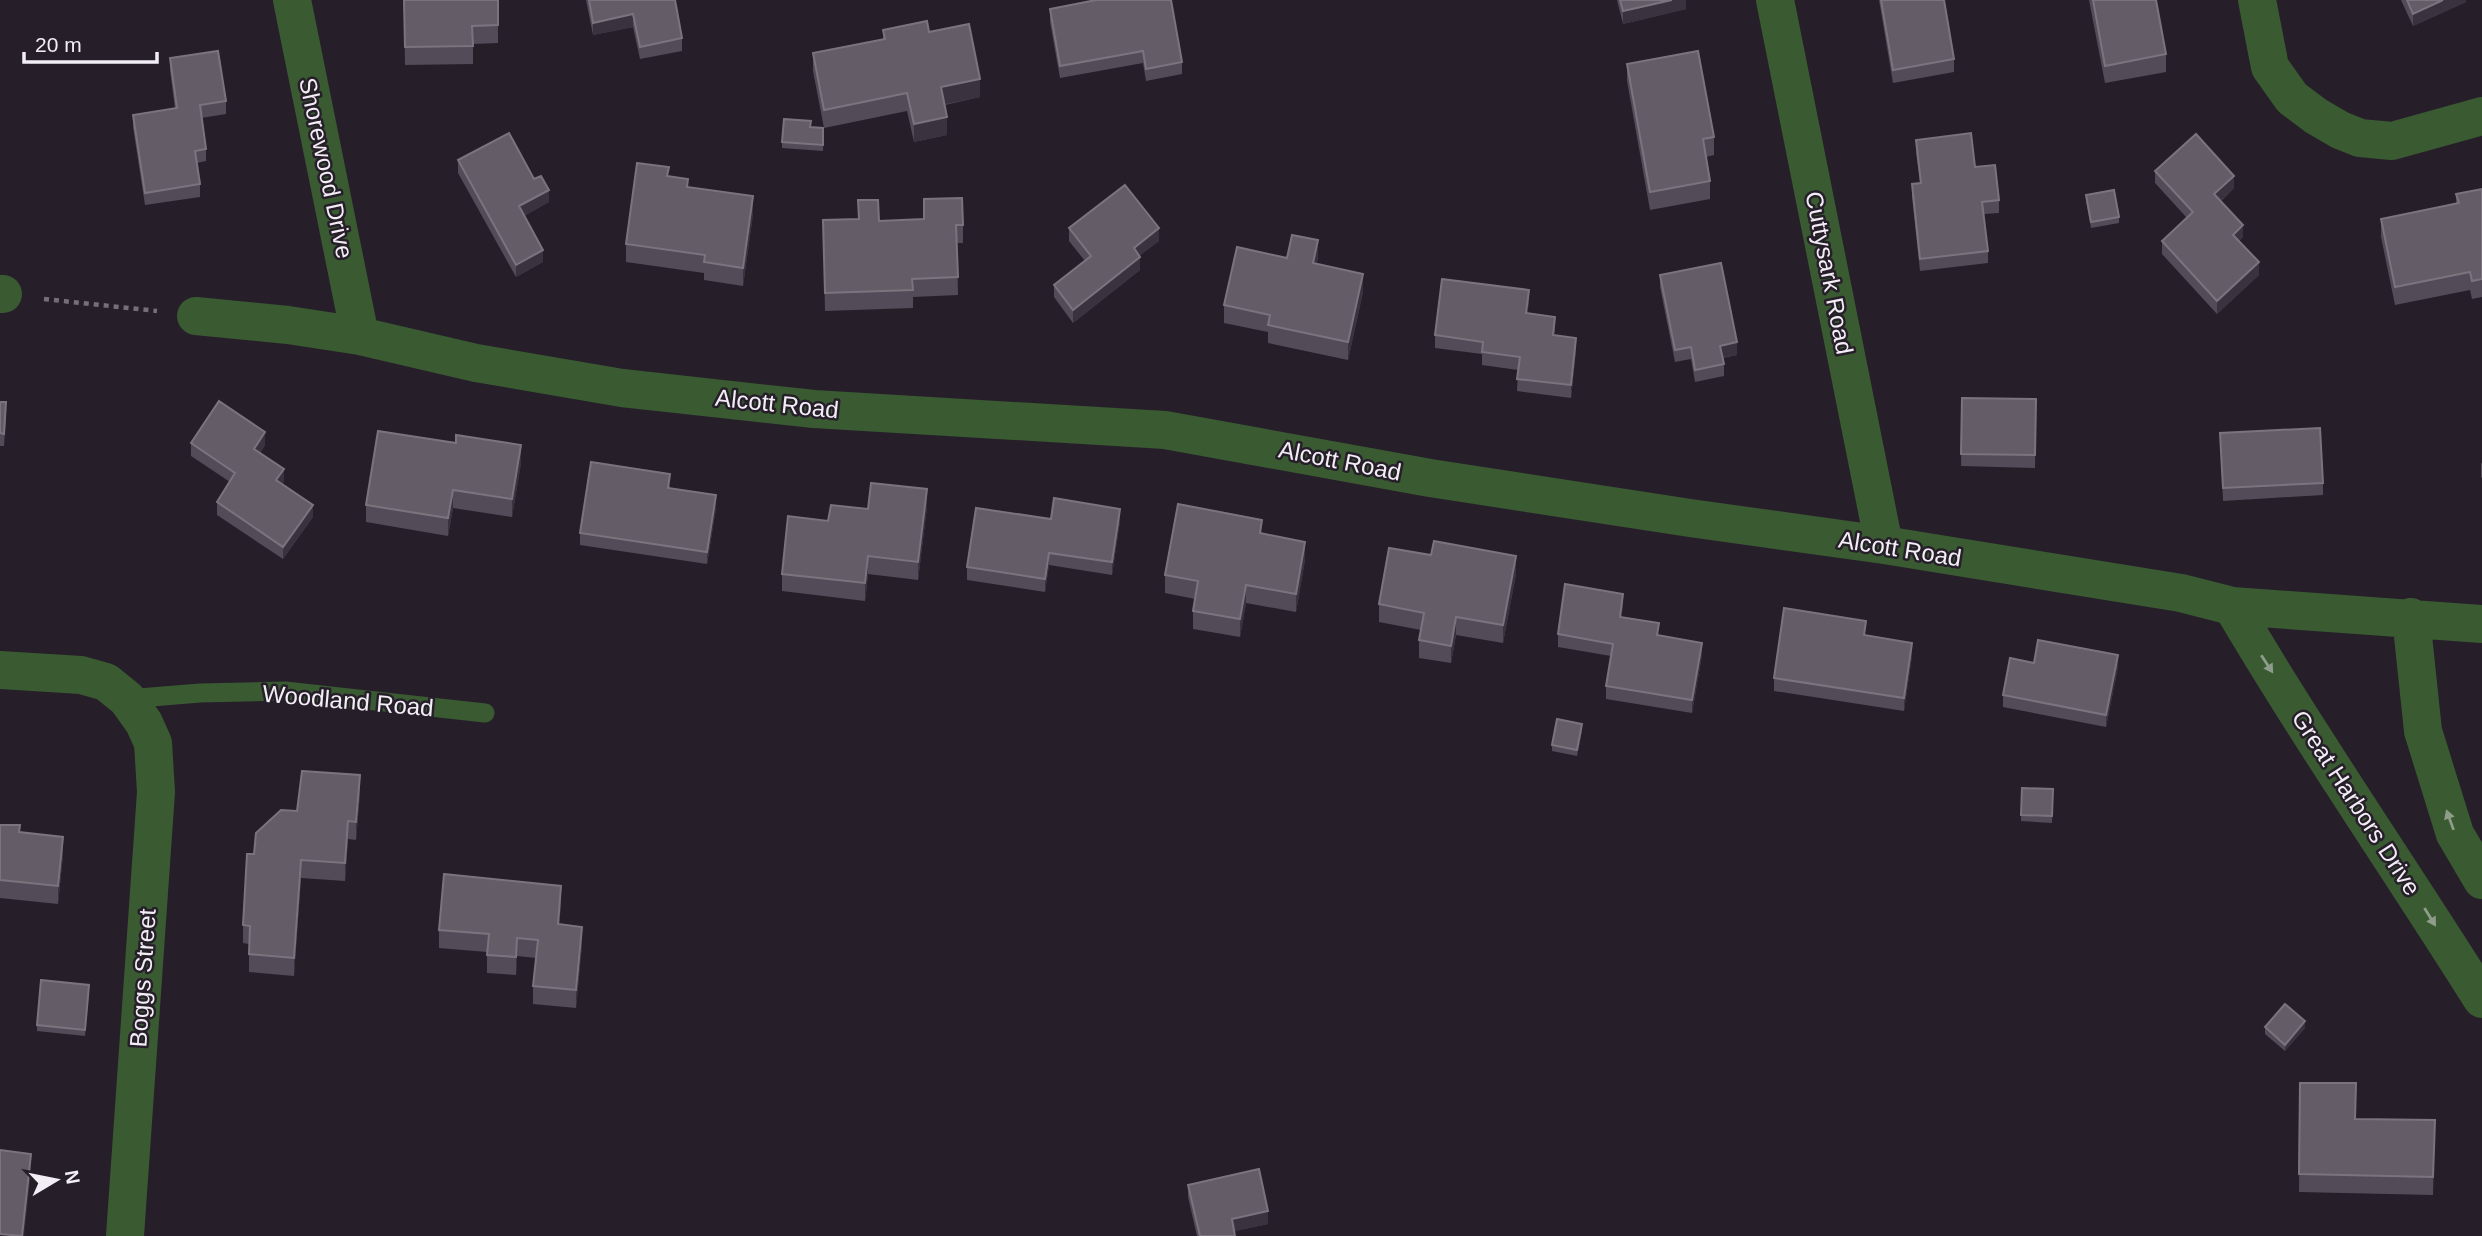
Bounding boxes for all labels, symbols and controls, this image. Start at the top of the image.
scale bar [24,21,158,65]
text: 20 m [35,33,82,56]
street label: Shorewood Drive [294,75,359,261]
street label: Cuttysark Road [1800,189,1859,357]
street label: Alcott Road [714,384,840,423]
street label: Alcott Road [1277,435,1404,486]
street label: Alcott Road [1837,525,1963,572]
one-way arrow [2260,655,2273,674]
street label: Woodland Road [261,680,435,721]
street label: Great Harbors Drive [2287,705,2426,900]
one-way arrow [2444,810,2455,831]
street label: Boggs Street [124,907,161,1048]
one-way arrow [2424,907,2437,927]
north arrow [21,1145,91,1215]
text: N [61,1169,84,1186]

